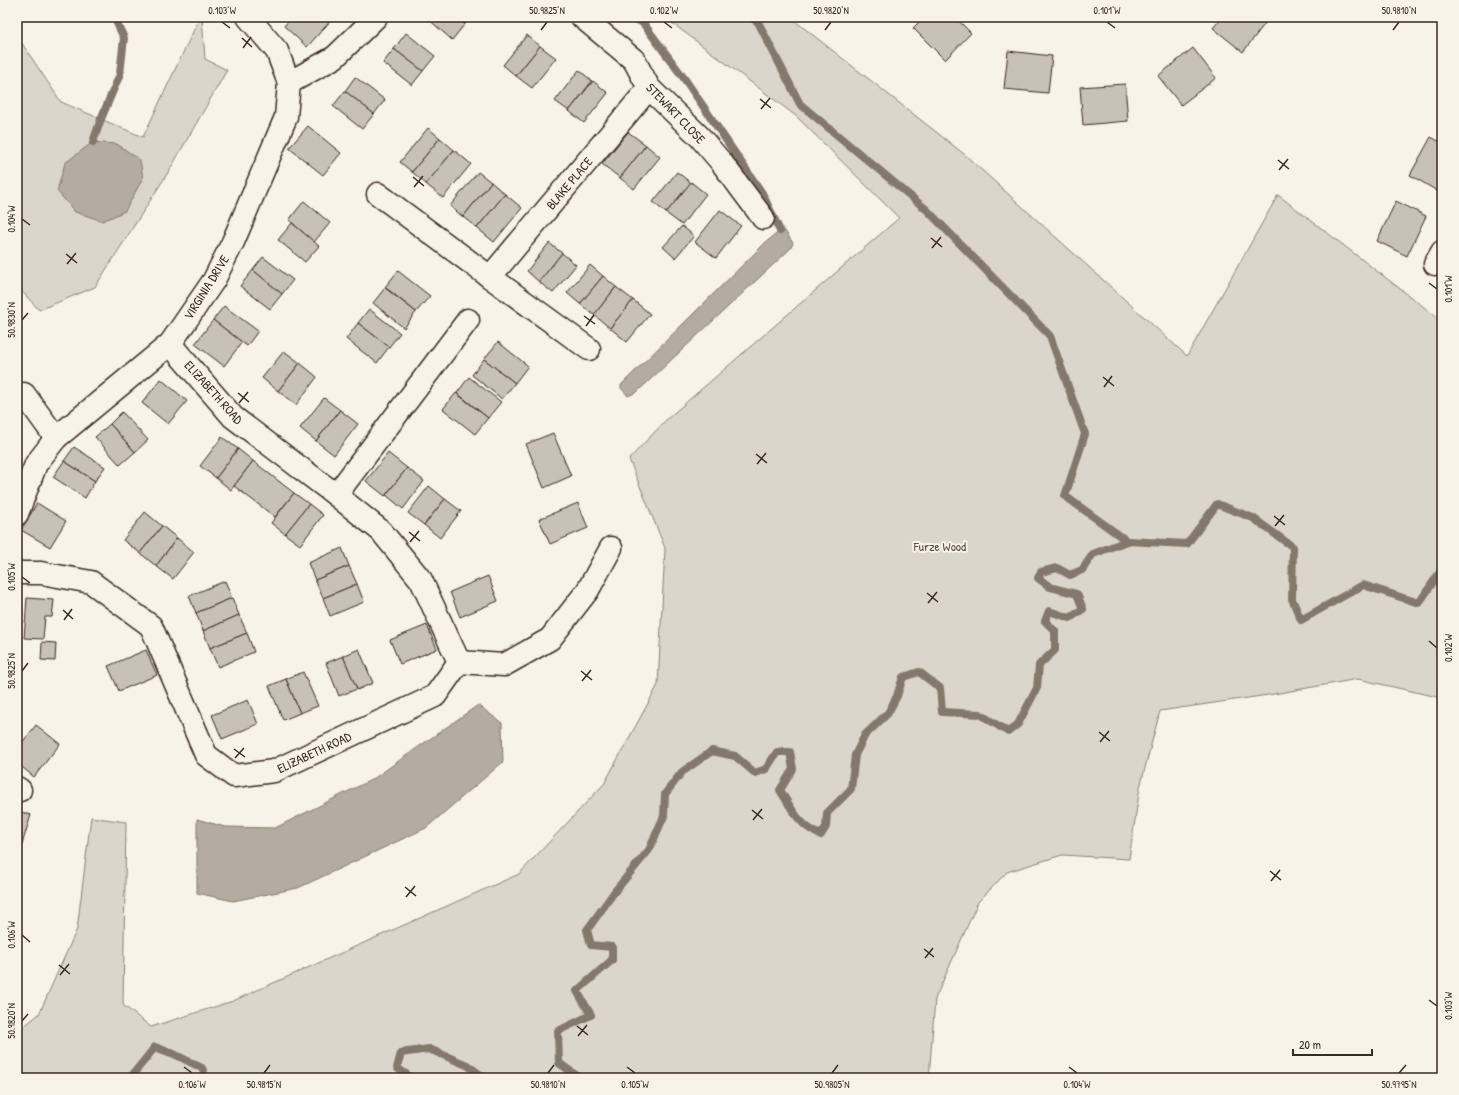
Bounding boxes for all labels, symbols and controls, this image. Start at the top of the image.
text: 0.103°W [208,4,237,17]
text: 50.9825°N [529,4,565,17]
text: 0.102°W [650,4,679,17]
text: 50.9820°N [813,4,849,17]
text: 0.101°W [1094,4,1121,17]
text: 50.9810°N [1382,4,1416,17]
street label: STEWART CLOSE [642,79,710,147]
street label: BLAKE PLACE [542,153,597,213]
text: 0.104°W [5,205,18,232]
street label: VIRGINIA DRIVE [179,251,233,323]
text: 0.101°W [1442,275,1455,302]
text: 50.9830°N [5,302,18,338]
street label: ELIZABETH ROAD [181,356,248,428]
park label: Furze Wood [913,537,966,555]
text: 0.105°W [5,562,18,591]
text: 0.102°W [1442,633,1455,662]
text: 50.9825°N [5,653,18,689]
street label: ELIZABETH ROAD [274,727,355,777]
text: 0.106°W [5,921,18,949]
text: 0.103°W [1442,991,1455,1020]
text: 50.9820°N [5,1003,18,1039]
scale bar [1293,1031,1372,1057]
text: 20 m [1299,1036,1321,1053]
text: 0.106°W [178,1078,206,1091]
text: 50.9815°N [247,1078,281,1091]
text: 50.9810°N [531,1078,565,1091]
text: 0.105°W [621,1078,650,1091]
text: 50.9805°N [814,1078,850,1091]
text: 0.104°W [1064,1078,1091,1091]
text: 50.9795°N [1381,1078,1417,1091]

